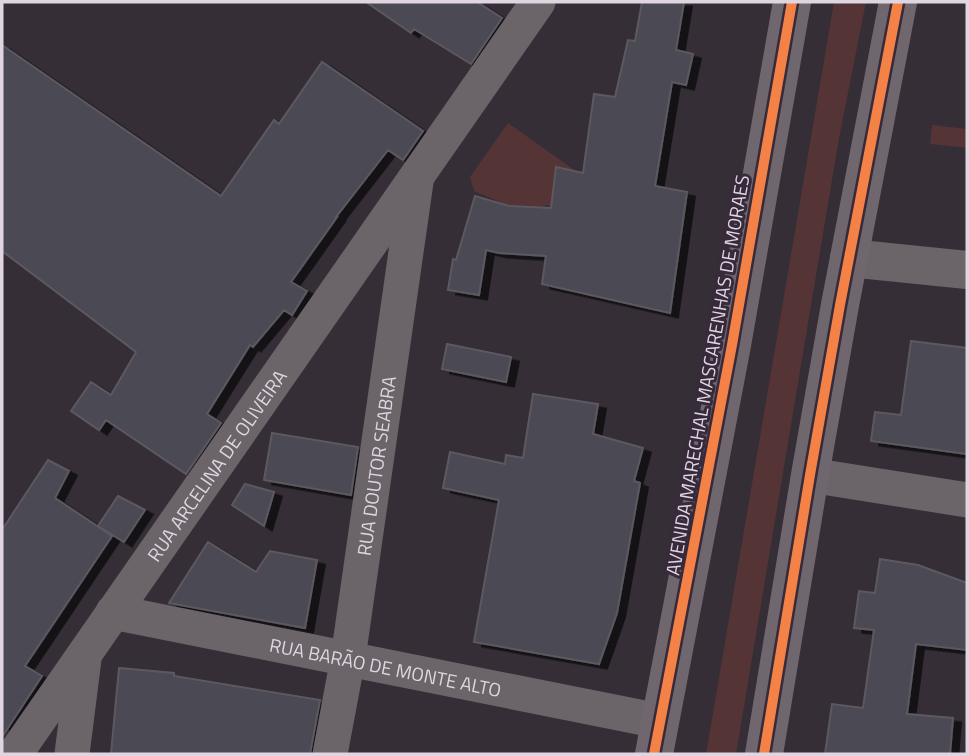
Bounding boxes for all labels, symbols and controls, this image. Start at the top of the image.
street label: AVENIDA MARECHAL MASCARENHAS DE MORAES [657,172,757,578]
street label: RUA ARCELINA DE OLIVEIRA [139,363,293,567]
street label: RUA DOUTOR SEABRA [348,374,403,557]
street label: RUA BARÃO DE MONTE ALTO [267,629,504,704]

